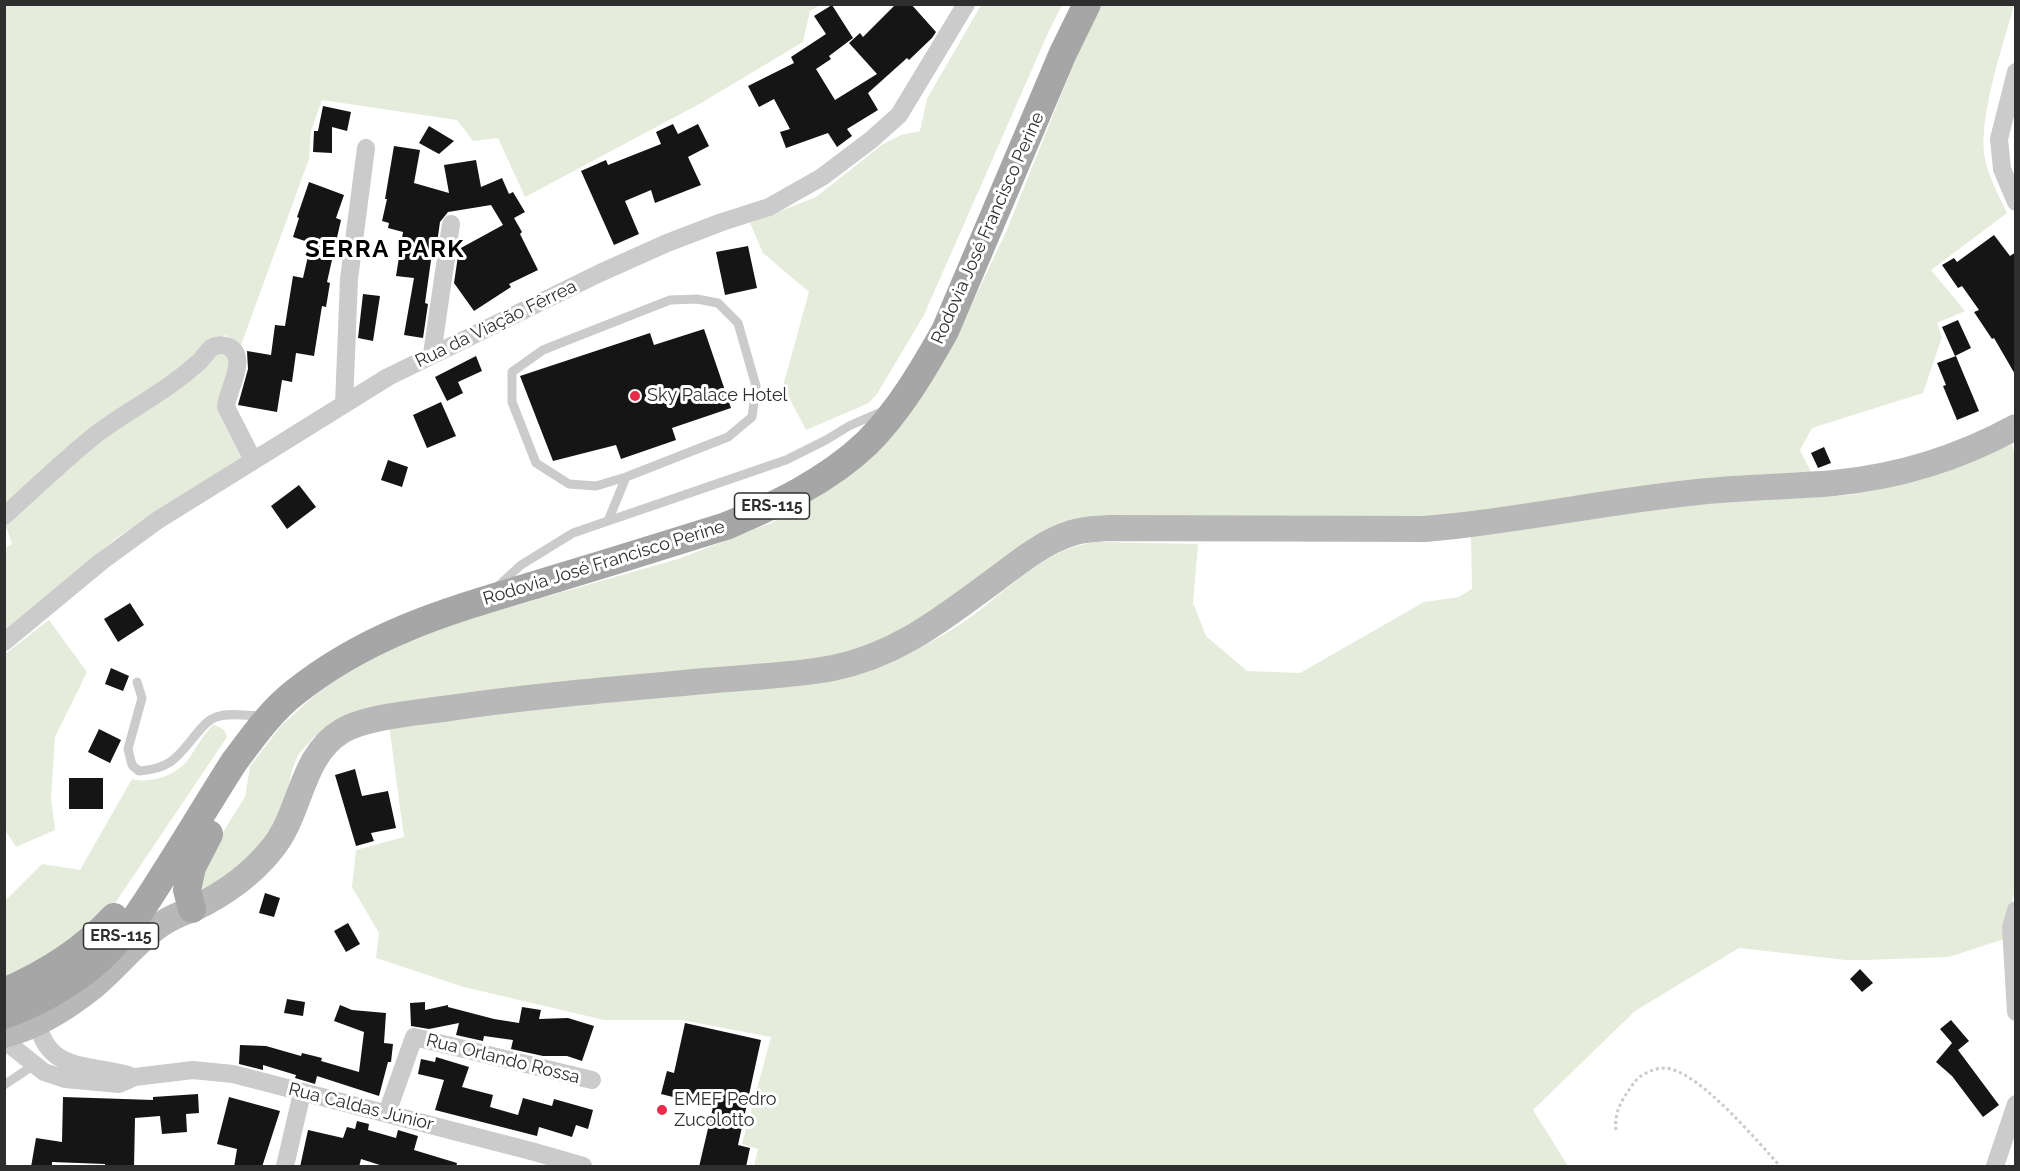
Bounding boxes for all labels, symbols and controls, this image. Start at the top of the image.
street label: Rodovia José Francisco Perine [927,109,1049,347]
district label: SERRA PARK [305,236,465,264]
street label: Rua da Viação Fêrrea [412,276,580,372]
place label: Sky Palace Hotel [647,385,787,407]
marker: Sky Palace Hotel [628,389,642,403]
road number: ERS-115 [734,493,810,519]
street label: Rodovia José Francisco Perine [480,516,728,610]
road number: ERS-115 [84,923,158,949]
street label: Rua Orlando Rossa [424,1029,582,1089]
street label: Rua Caldas Júnior [286,1079,436,1135]
place label: EMEF Pedro Zucolotto [674,1089,776,1132]
marker: EMEF Pedro Zucolotto [655,1103,669,1117]

